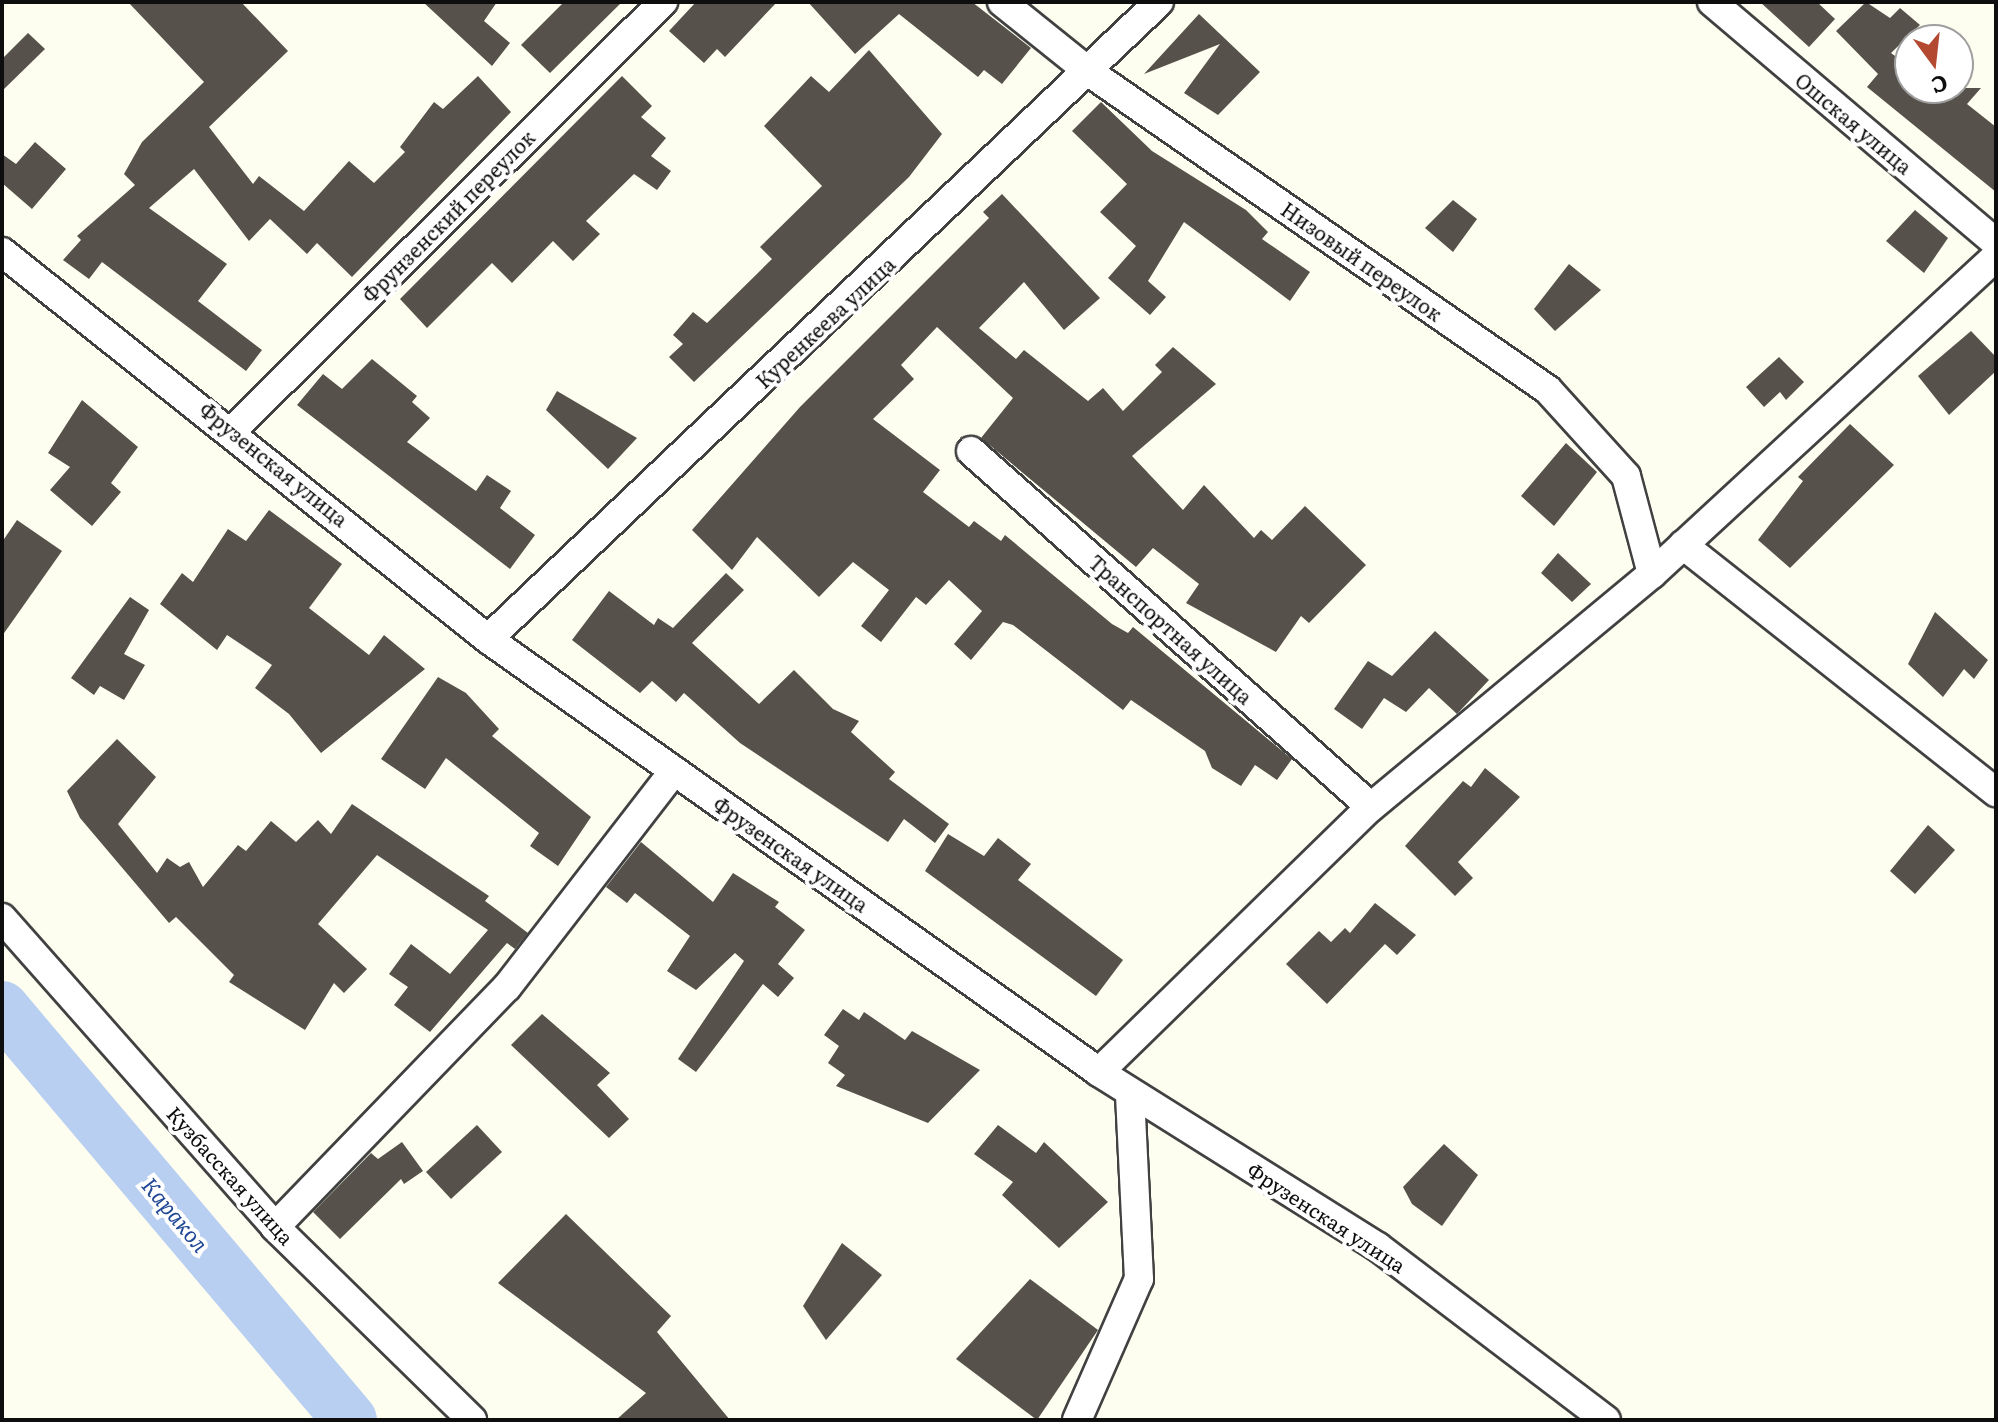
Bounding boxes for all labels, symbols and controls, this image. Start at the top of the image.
north arrow [1894,24,1974,104]
street label: Ошская улица [1791,67,1917,179]
text: С [1928,68,1952,104]
street label: Фрунзенский переулок [357,125,539,307]
street label: Низовый переулок [1277,196,1447,326]
street label: Куренкеева улица [750,251,900,393]
street label: Фрузенская улица [195,397,353,531]
street label: Транспортная улица [1084,549,1258,709]
street label: Фрузенская улица [709,791,873,917]
street label: Кузбасская улица [163,1101,299,1249]
street label: Фрузенская улица [1243,1157,1411,1277]
water label: Каракол [137,1172,215,1256]

